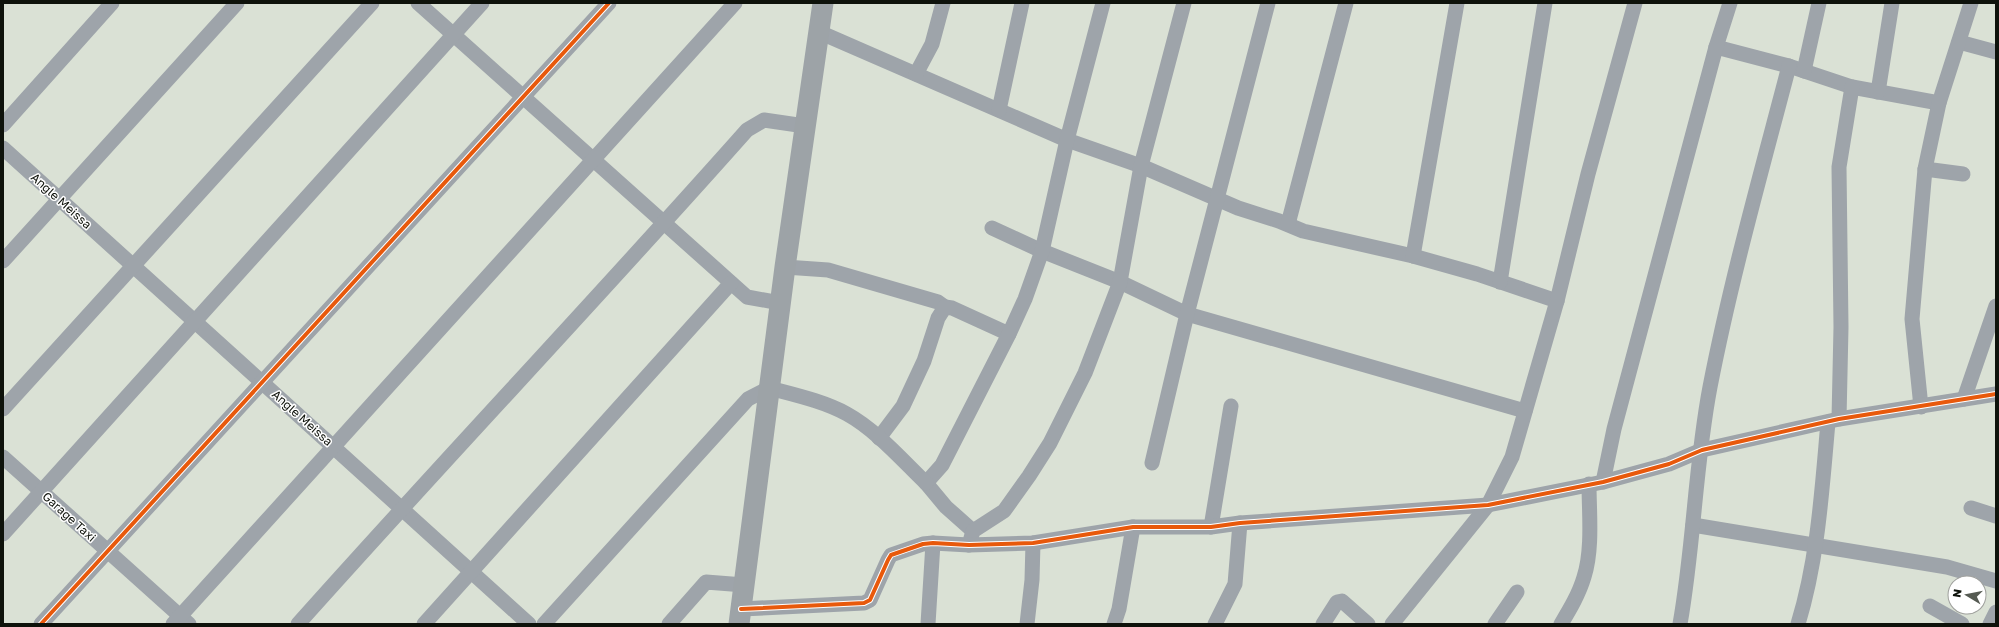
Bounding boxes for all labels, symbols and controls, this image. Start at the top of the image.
street label: Angle Meissa [28,169,95,232]
street label: Angle Meissa [269,386,336,449]
street label: Garage Taxi [39,489,99,545]
north arrow [1947,575,1987,615]
text: N [1950,588,1964,598]

